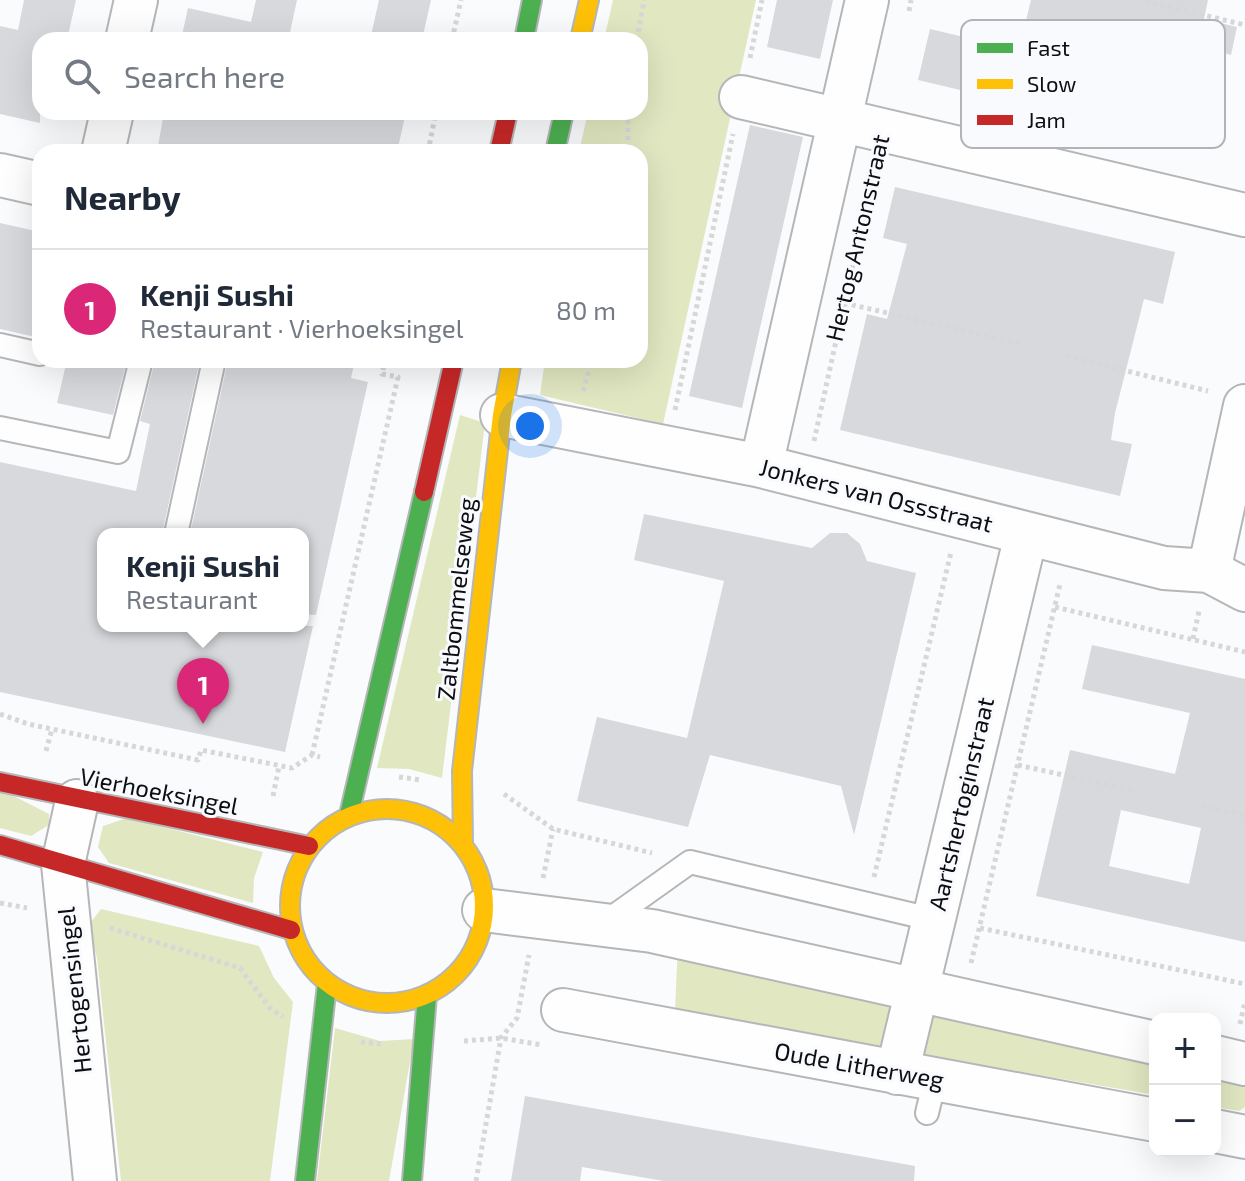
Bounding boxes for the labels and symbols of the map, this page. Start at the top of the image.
legend [961,20,1225,148]
text: Fast [1027,34,1070,60]
text: Slow [1027,70,1076,96]
text: Jam [1027,106,1066,132]
street label: Hertog Antonstraat [819,131,894,344]
your location [510,406,550,446]
street label: Jonkers van Ossstraat [757,452,996,538]
street label: Zaltbommelseweg [430,496,481,701]
pin: 1 [177,658,229,724]
street label: Aartshertoginstraat [922,694,999,913]
street label: Vierhoeksingel [77,761,241,820]
street label: Hertogensingel [50,906,97,1075]
street label: Oude Litherweg [772,1035,946,1094]

